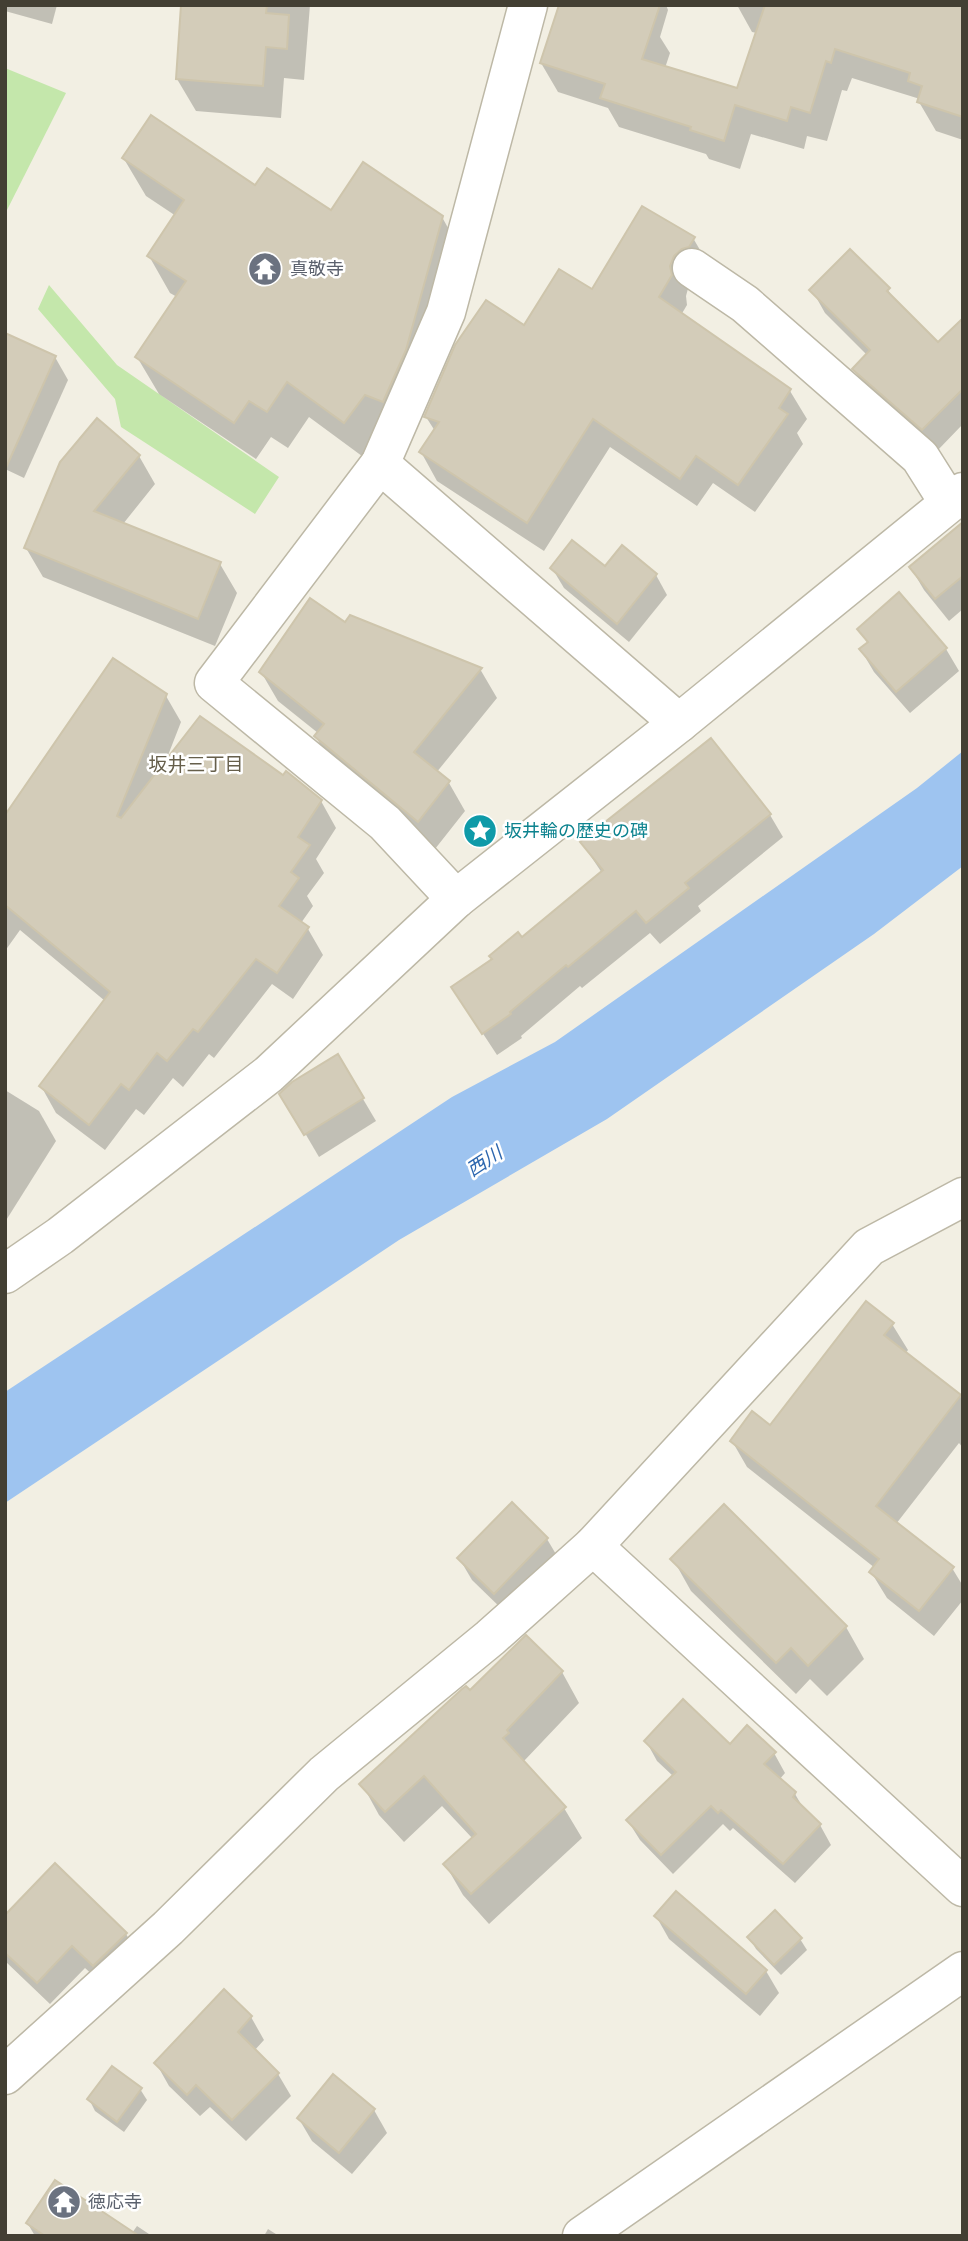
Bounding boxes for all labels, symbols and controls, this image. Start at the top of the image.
temple icon: 真敬寺 [246,250,284,288]
place label: 真敬寺 [290,258,344,279]
district label: 坂井三丁目 [148,753,244,775]
place icon: 坂井輪の歴史の碑 [461,812,499,850]
place label: 坂井輪の歴史の碑 [504,820,648,841]
water label: 西川 [462,1140,508,1181]
temple icon: 徳応寺 [45,2183,83,2221]
place label: 徳応寺 [88,2191,142,2212]

